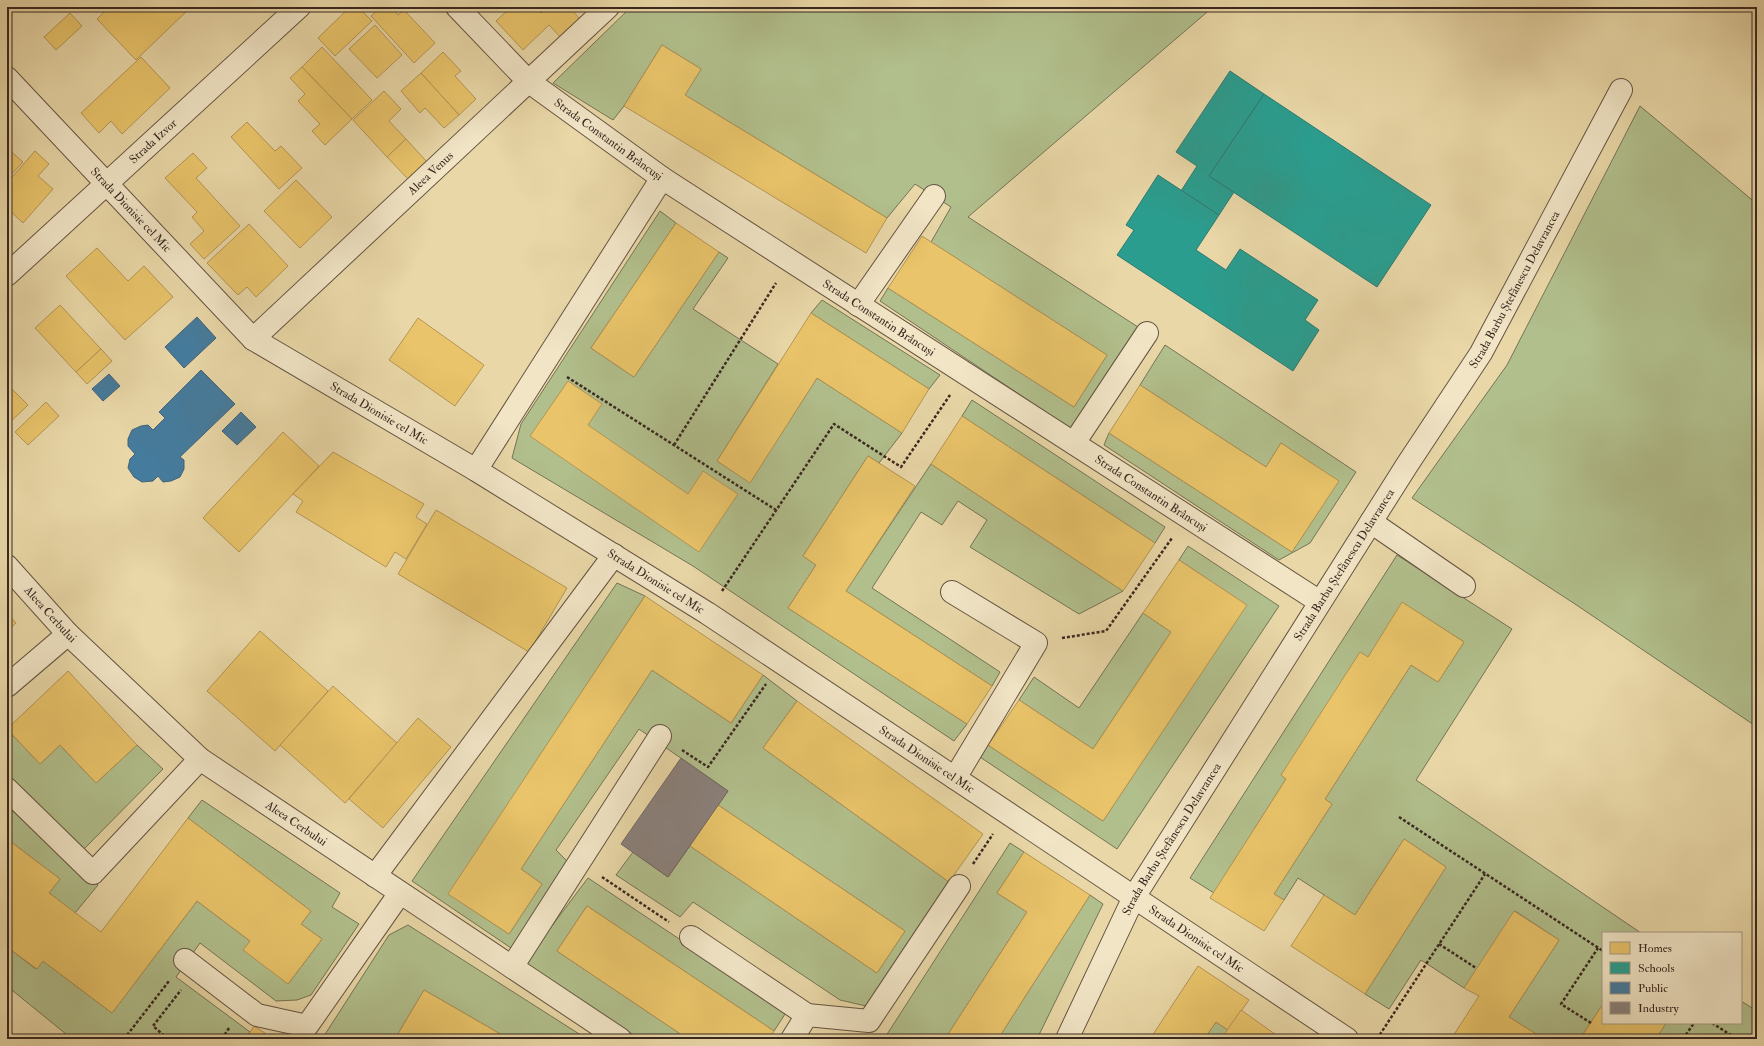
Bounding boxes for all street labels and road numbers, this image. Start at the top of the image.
street label: Strada Constantin Brâncuși [551,95,666,184]
street label: Strada Izvor [126,116,181,167]
street label: Aleea Venus [404,148,457,199]
street label: Strada Dionisie cel Mic [87,164,175,256]
street label: Strada Barbu Ștefănescu Delavrancea [1466,207,1564,371]
street label: Strada Constantin Brâncuși [820,276,938,360]
street label: Strada Dionisie cel Mic [327,379,431,448]
street label: Strada Constantin Brâncuși [1092,452,1210,535]
street label: Strada Barbu Ștefănescu Delavrancea [1291,485,1398,644]
street label: Strada Dionisie cel Mic [604,546,707,618]
street label: Aleea Cerbului [20,583,79,646]
street label: Strada Dionisie cel Mic [876,723,977,797]
street label: Strada Barbu Ștefănescu Delavrancea [1119,759,1225,918]
street label: Aleea Cerbului [262,797,330,850]
street label: Strada Dionisie cel Mic [1146,902,1247,976]

